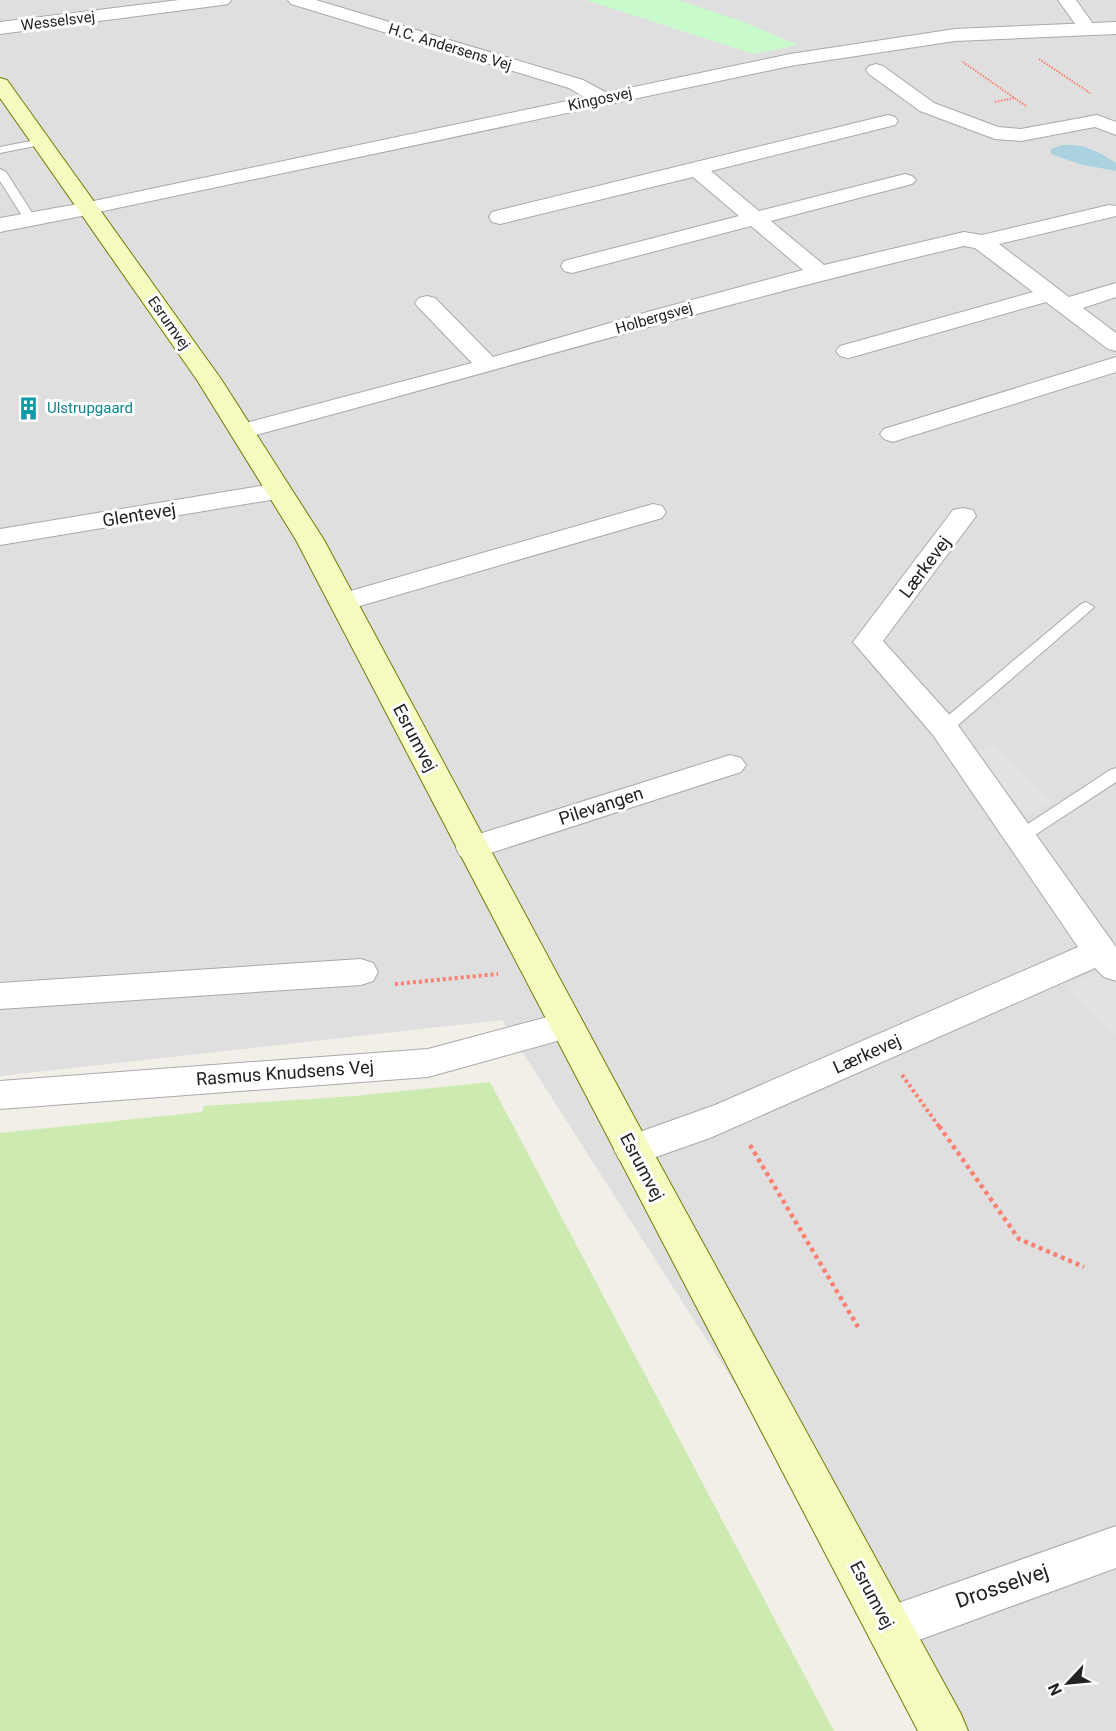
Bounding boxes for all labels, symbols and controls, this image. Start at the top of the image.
street label: Wesselsvej [20,8,96,34]
street label: H.C. Andersens Vej [386,20,514,74]
street label: Kingosvej [566,83,634,115]
street label: Esrumvej [144,293,194,353]
street label: Holbergsvej [613,298,695,338]
building icon: Ulstrupgaard [16,395,42,421]
place label: Ulstrupgaard [47,399,133,417]
street label: Glentevej [101,498,177,531]
street label: Lærkevej [895,532,955,602]
street label: Esrumvej [389,700,442,775]
street label: Pilevangen [556,782,646,829]
street label: Lærkevej [830,1029,904,1078]
street label: Rasmus Knudsens Vej [195,1056,375,1089]
street label: Esrumvej [616,1129,669,1204]
street label: Esrumvej [846,1557,899,1632]
street label: Drosselvej [952,1559,1052,1613]
north arrow [1038,1653,1098,1713]
text: N [1044,1680,1066,1699]

